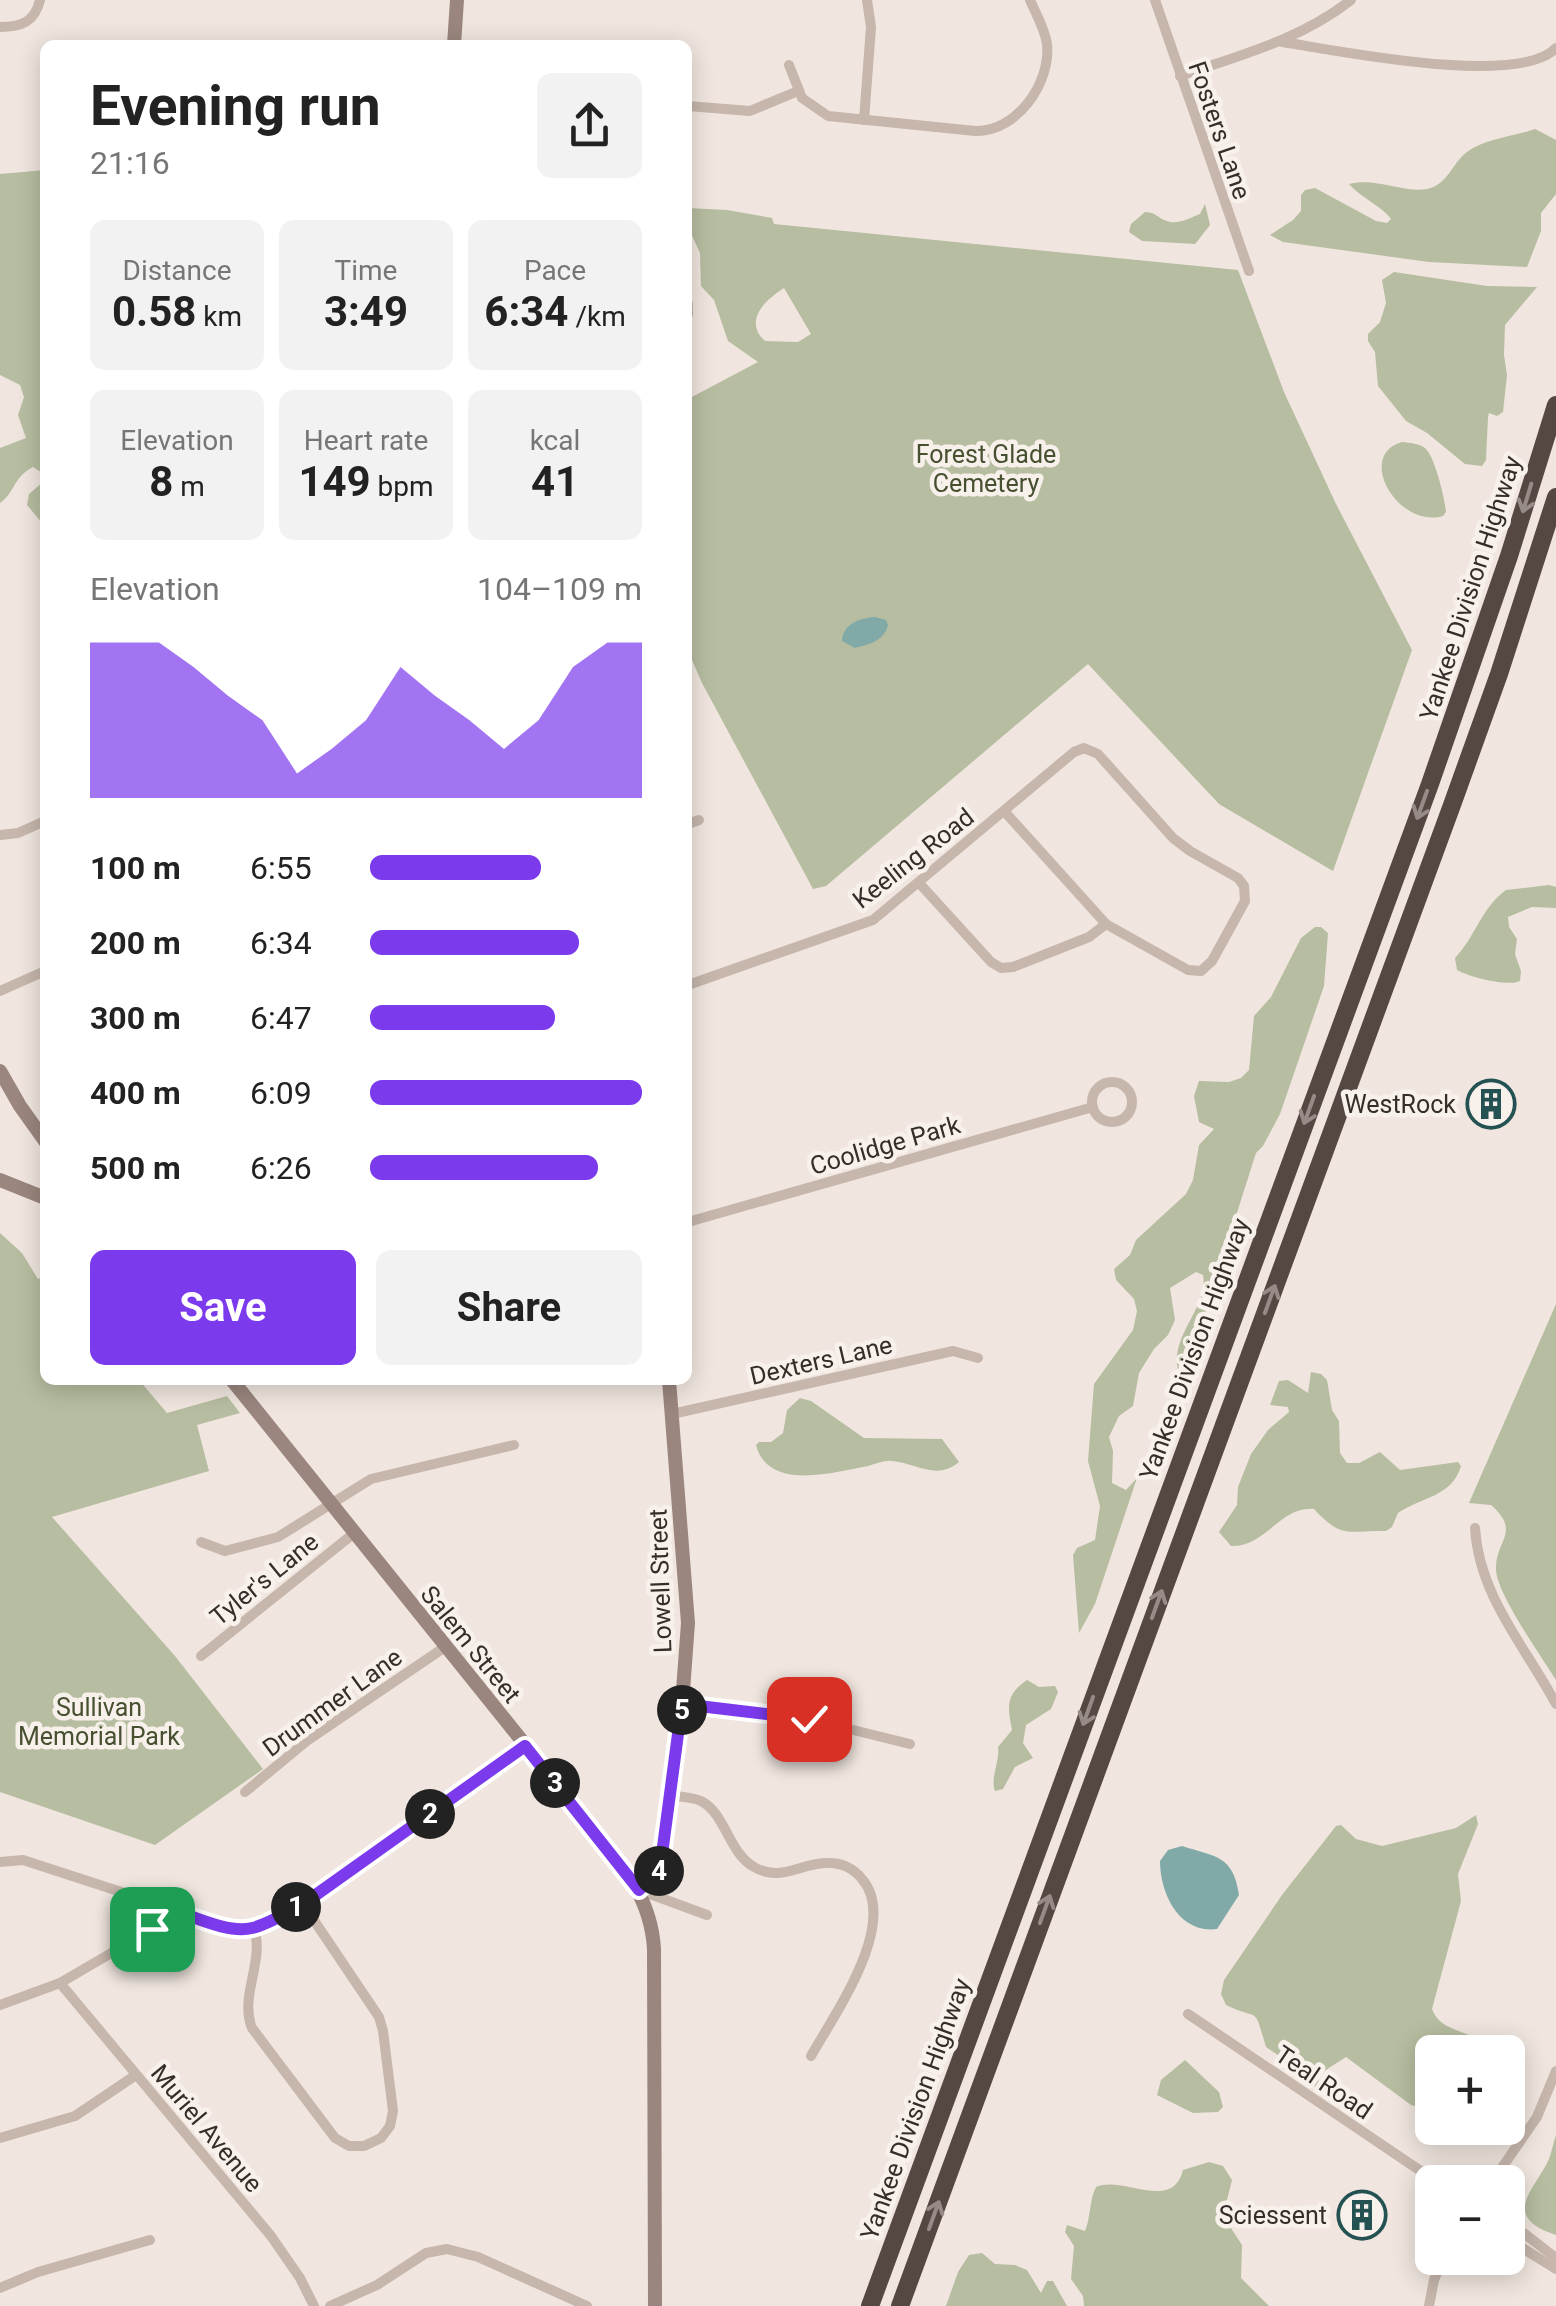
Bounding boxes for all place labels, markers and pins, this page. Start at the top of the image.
building icon: WestRock [1465,1078,1517,1130]
place label: WestRock [1344,1090,1456,1119]
pin [767,1677,852,1762]
pin: 5 [657,1685,707,1735]
pin: 3 [530,1758,580,1808]
pin: 2 [405,1789,455,1839]
pin: 4 [634,1846,684,1896]
pin: 1 [271,1882,321,1932]
pin [110,1887,195,1972]
building icon: Sciessent [1336,2189,1388,2241]
place label: Sciessent [1219,2201,1327,2230]

